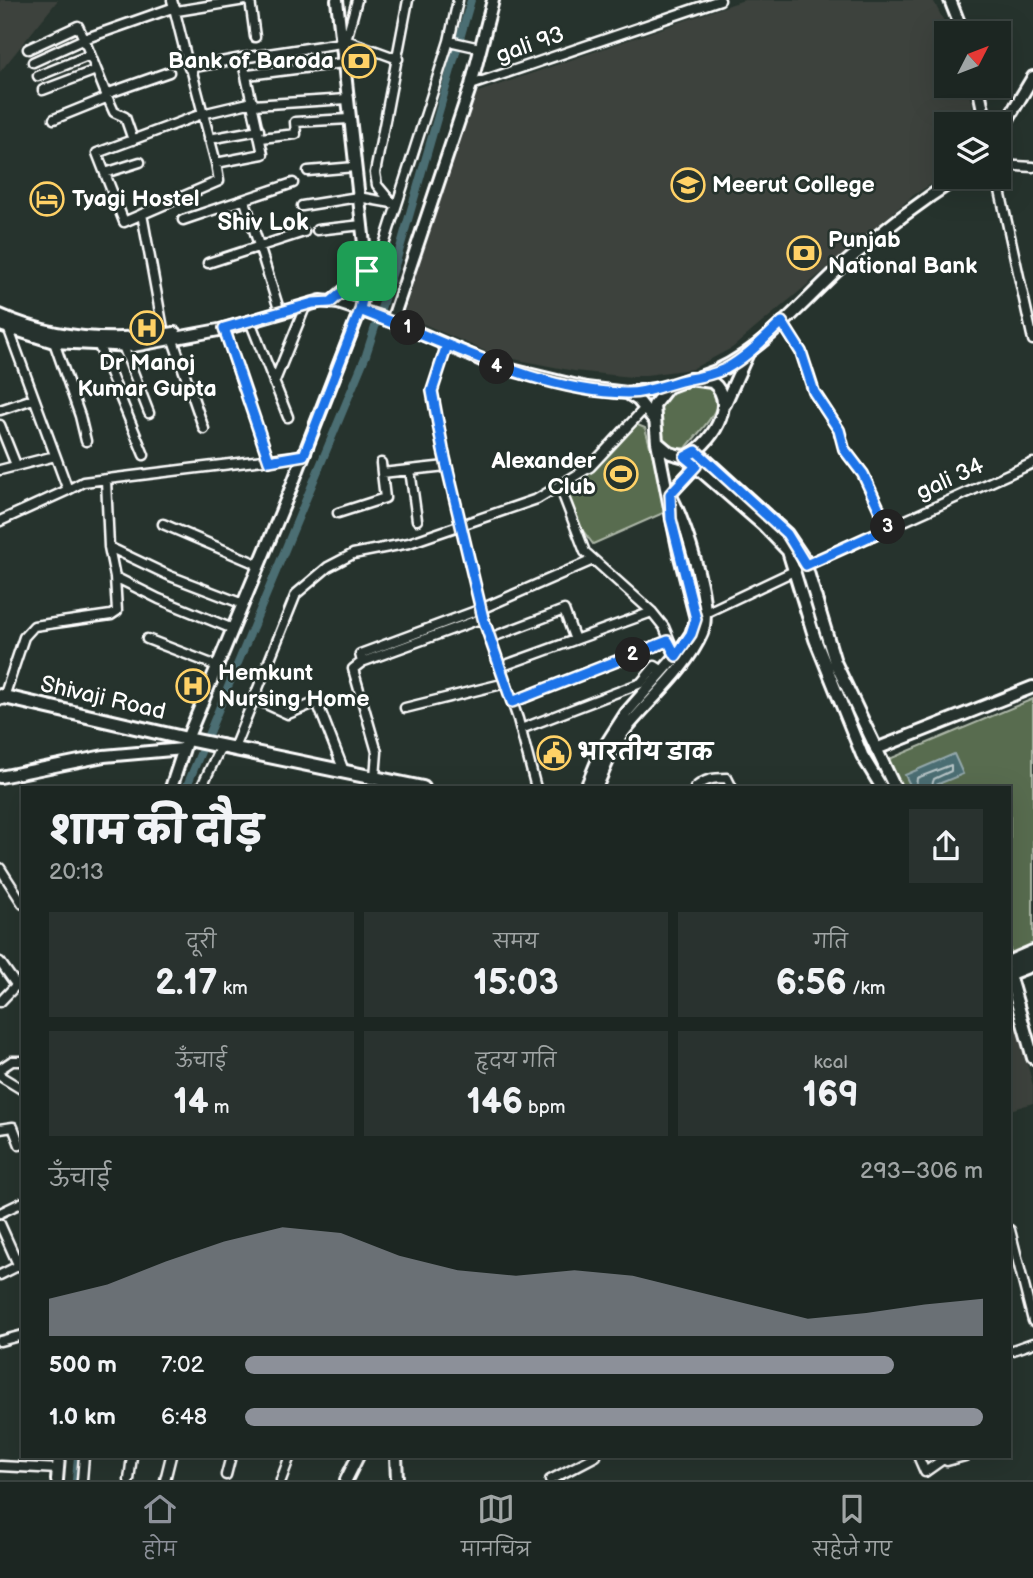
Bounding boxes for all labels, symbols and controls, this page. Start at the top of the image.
street label: gali 93 [492,20,568,70]
north arrow [934,21,1012,98]
map controls [934,21,1011,189]
bank icon: Bank of Baroda [340,42,378,80]
place label: Bank of Baroda [168,47,334,75]
button: layers [934,112,1011,189]
school or university icon: Meerut College [669,166,707,204]
place label: Meerut College [712,171,875,199]
hotel icon: Tyagi Hostel [28,180,66,218]
place label: Tyagi Hostel [72,185,200,213]
district label: Shiv Lok [217,208,309,237]
place label: Punjab National Bank [828,226,977,280]
bank icon: Punjab National Bank [785,234,823,272]
pin [337,241,397,301]
icon: arrive [348,252,386,290]
hospital icon: Dr Manoj Kumar Gupta [128,309,166,347]
pin: 1 [390,310,426,346]
text: 1 [404,316,412,339]
place label: Dr Manoj Kumar Gupta [77,349,217,403]
pin: 4 [480,350,514,384]
text: 4 [491,355,502,378]
place label: Alexander Club [490,447,597,501]
street label: gali 34 [912,452,988,506]
sports icon: Alexander Club [602,455,640,493]
pin: 3 [870,510,906,544]
text: 3 [882,515,893,538]
pin: 2 [616,638,650,672]
text: 2 [627,643,638,666]
place label: Hemkunt Nursing Home [218,659,369,713]
hospital icon: Hemkunt Nursing Home [174,667,212,705]
street label: Shivaji Road [38,670,168,726]
public building icon: भारतीय डाक [535,734,573,772]
place label: भारतीय डाक [578,734,715,767]
text: शाम की दौड़ [49,809,263,854]
button: share [909,809,983,883]
text: 20:13 [49,858,104,886]
text: दूरी [186,931,216,954]
text: समय [493,931,539,954]
text: गति [813,931,848,954]
text: 2.17 [155,962,218,1005]
text: 15:03 [473,962,559,1005]
text: 6:56 [776,962,847,1005]
text: km [218,977,248,1000]
text: /km [847,977,886,1000]
text: ऊँचाई [176,1050,227,1073]
text: हृदय गति [476,1050,556,1073]
text: kcal [814,1051,848,1074]
text: 169 [802,1074,859,1117]
text: 14 [173,1081,209,1124]
text: 146 [466,1081,523,1124]
text: m [209,1096,229,1119]
text: bpm [523,1096,566,1119]
text: 293–306 m [860,1157,983,1185]
text: ऊँचाई [49,1165,111,1193]
text: 500 m [49,1351,117,1379]
text: 7:02 [161,1351,204,1379]
text: 1.0 km [49,1403,116,1431]
text: 6:48 [161,1403,207,1431]
tab: होम [141,1490,179,1570]
tab: मानचित्र [461,1490,531,1570]
tab: सहेजे गए [813,1490,892,1570]

